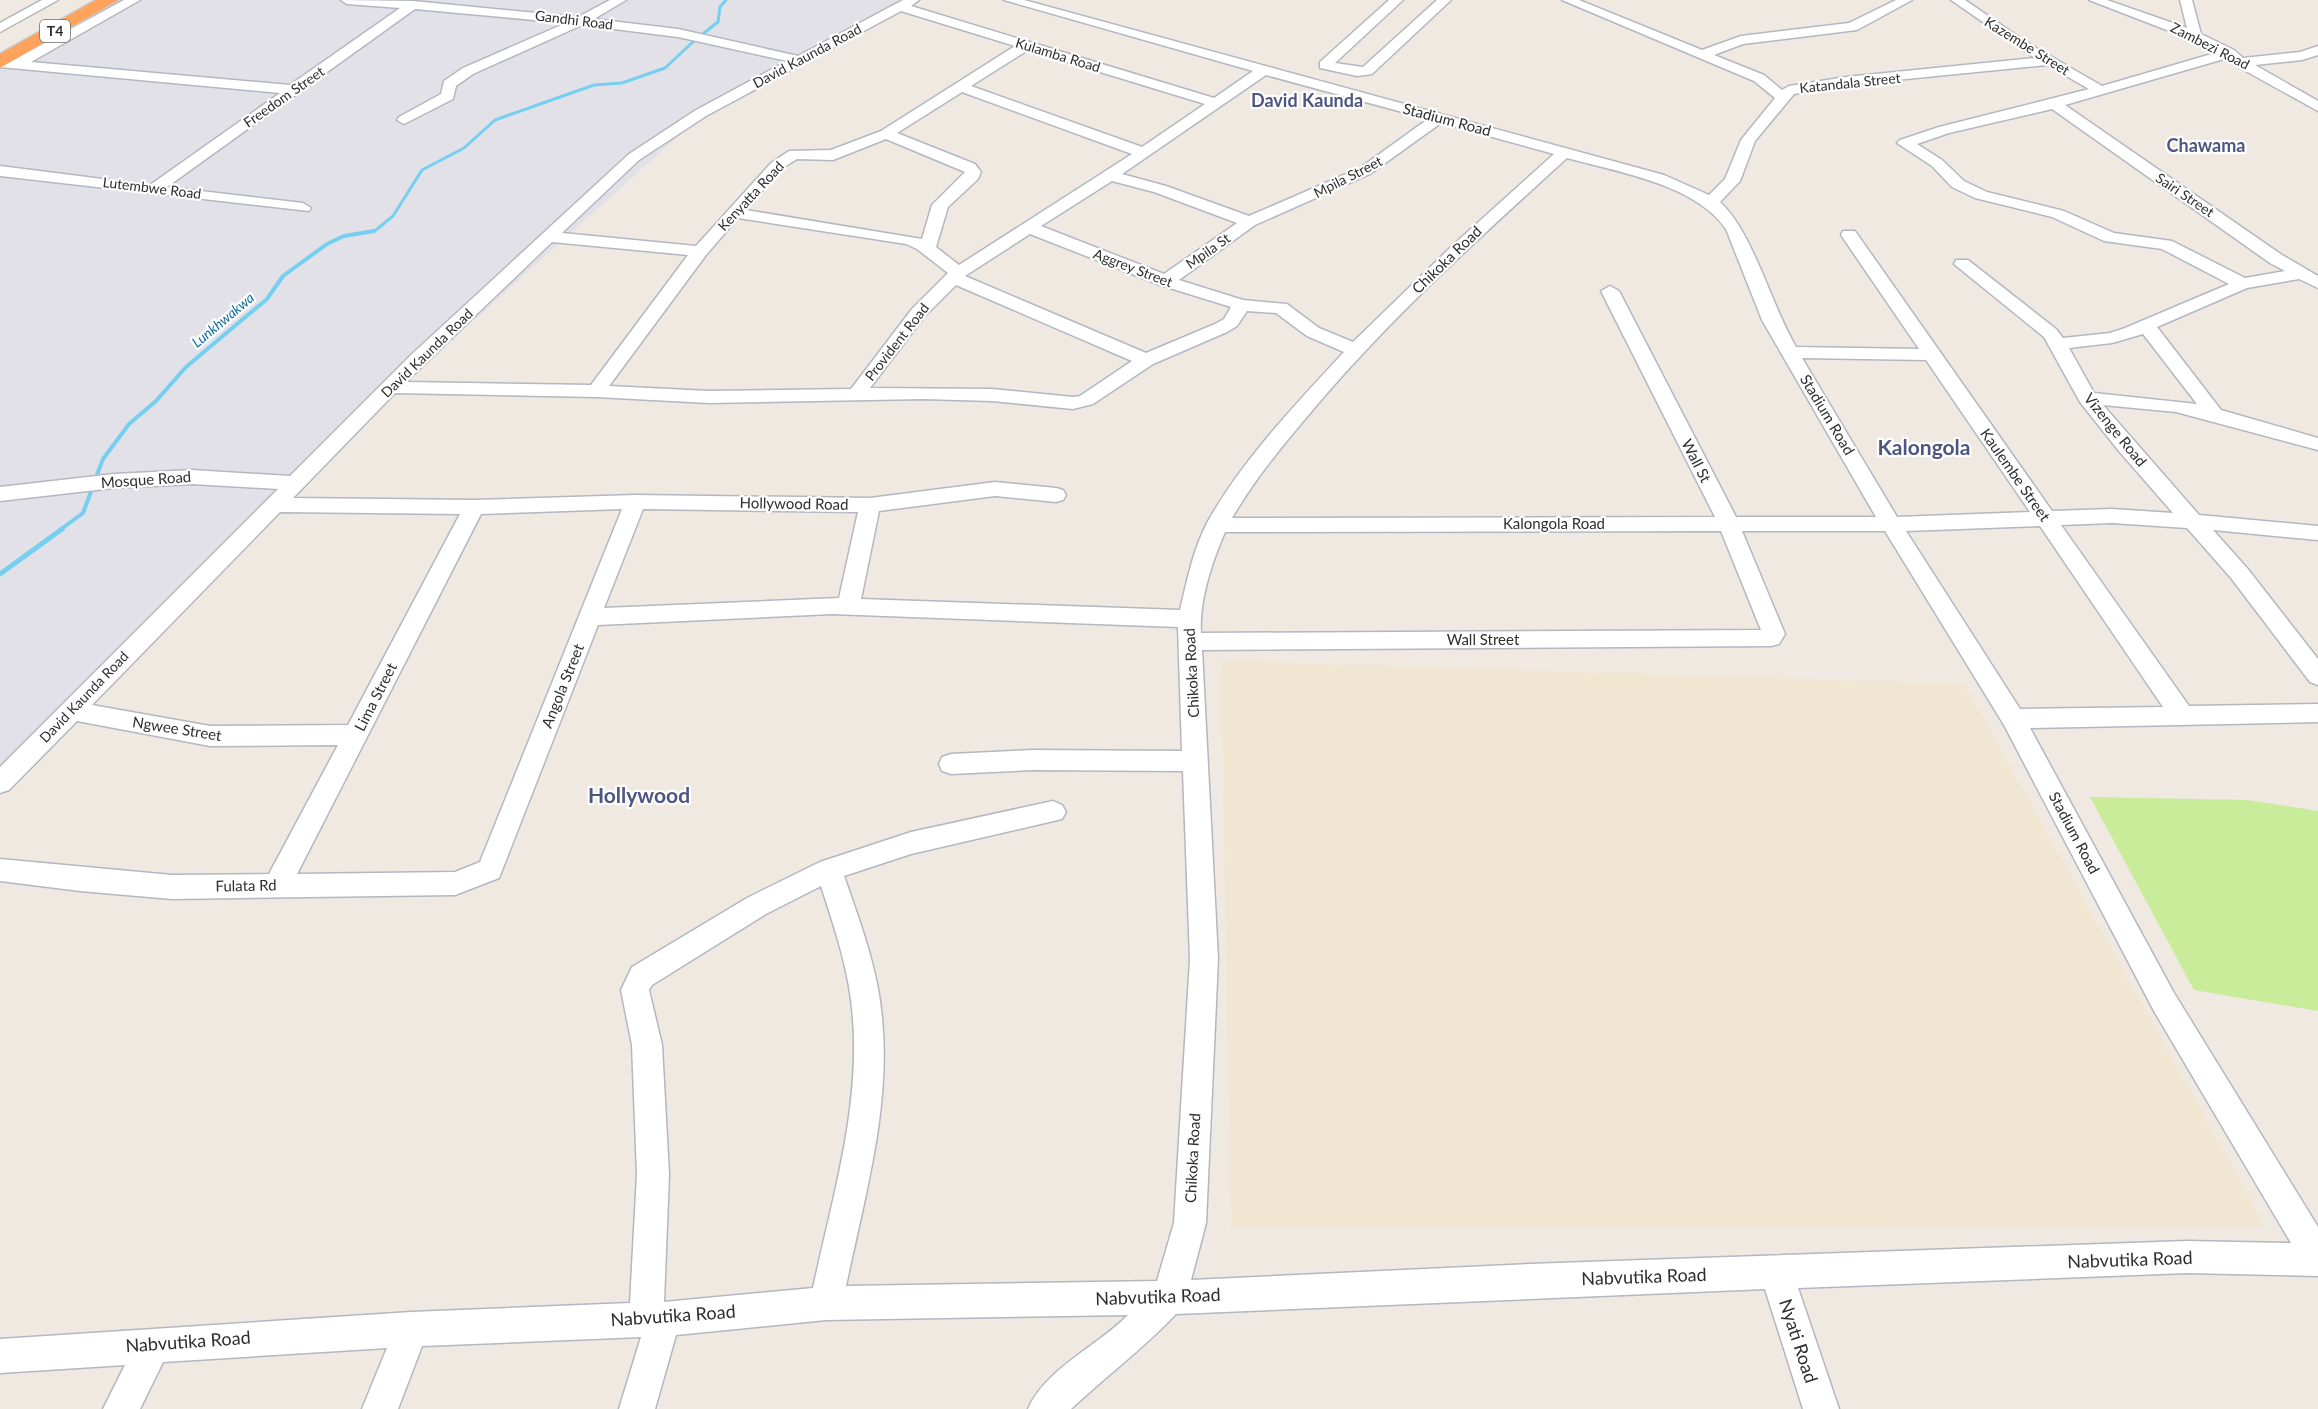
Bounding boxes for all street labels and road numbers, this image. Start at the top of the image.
street label: Gandhi Road [534,6,614,33]
street label: Kazembe Street [1982,13,2073,78]
street label: Zambezi Road [2168,18,2253,73]
road number: T4 [40,20,70,42]
street label: David Kaunda Road [750,20,864,91]
street label: Kulamba Road [1014,34,1103,76]
street label: Freedom Street [240,62,327,131]
street label: Katandala Street [1799,69,1901,96]
street label: Stadium Road [1401,99,1493,139]
street label: Mpila Street [1311,152,1385,201]
street label: Kenyatta Road [714,157,787,234]
street label: Sairi Street [2153,169,2218,220]
street label: Lutembwe Road [102,173,202,202]
street label: Chikoka Road [1408,222,1485,297]
street label: Mpila St [1182,229,1233,272]
street label: Aggrey Street [1091,245,1175,290]
street label: Provident Road [861,299,932,384]
street label: David Kaunda Road [377,305,476,401]
street label: Stadium Road [1797,371,1859,458]
street label: Vizenge Road [2081,389,2151,470]
street label: Kaulembe Street [1977,425,2055,525]
street label: Wall St [1678,436,1716,486]
street label: Mosque Road [100,467,192,491]
street label: Hollywood Road [740,493,849,513]
street label: Kalongola Road [1503,514,1605,532]
street label: Chikoka Road [1180,628,1202,718]
street label: Wall Street [1447,630,1520,648]
street label: Angola Street [537,640,587,730]
street label: David Kaunda Road [36,647,132,746]
street label: Lima Street [350,659,400,734]
street label: Ngwee Street [131,712,224,744]
street label: Stadium Road [2046,788,2104,877]
street label: Fulata Rd [215,875,277,895]
street label: Chikoka Road [1181,1113,1203,1203]
street label: Nabvutika Road [2067,1246,2193,1272]
street label: Nabvutika Road [1581,1263,1707,1289]
street label: Nabvutika Road [1095,1283,1221,1309]
street label: Nyati Road [1775,1296,1823,1386]
street label: Nabvutika Road [610,1300,736,1330]
street label: Nabvutika Road [125,1326,251,1356]

